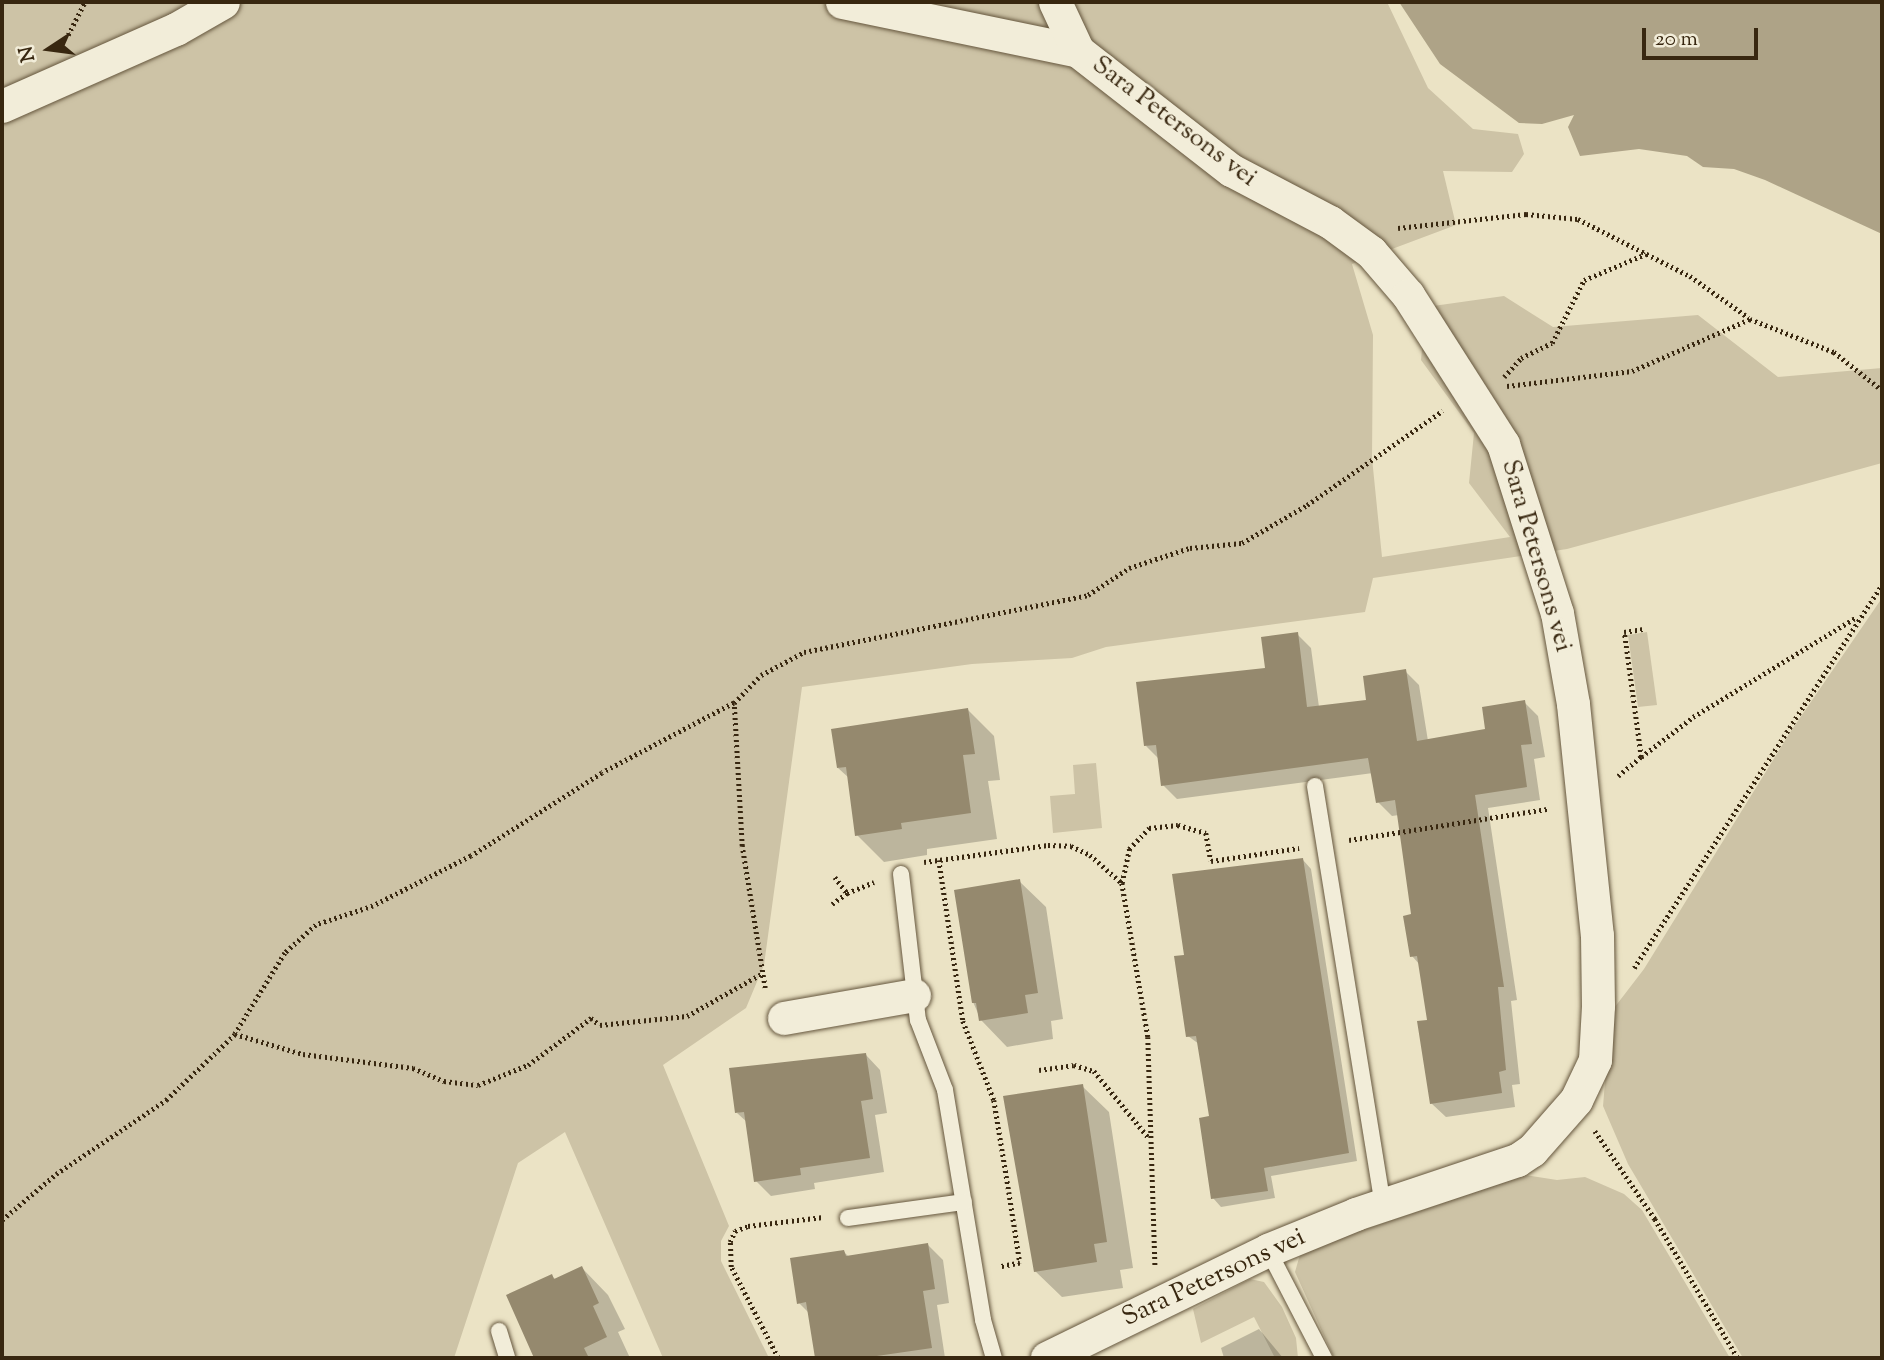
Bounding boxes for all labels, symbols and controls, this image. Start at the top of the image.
north arrow [14,14,84,84]
scale bar [1646,14,1762,58]
text: 20 m [1655,25,1698,55]
text: N [13,43,43,64]
street label: Sara Petersons vei [1085,50,1263,194]
street label: Sara Petersons vei [1494,456,1578,656]
street label: Sara Petersons vei [1117,1222,1311,1334]

